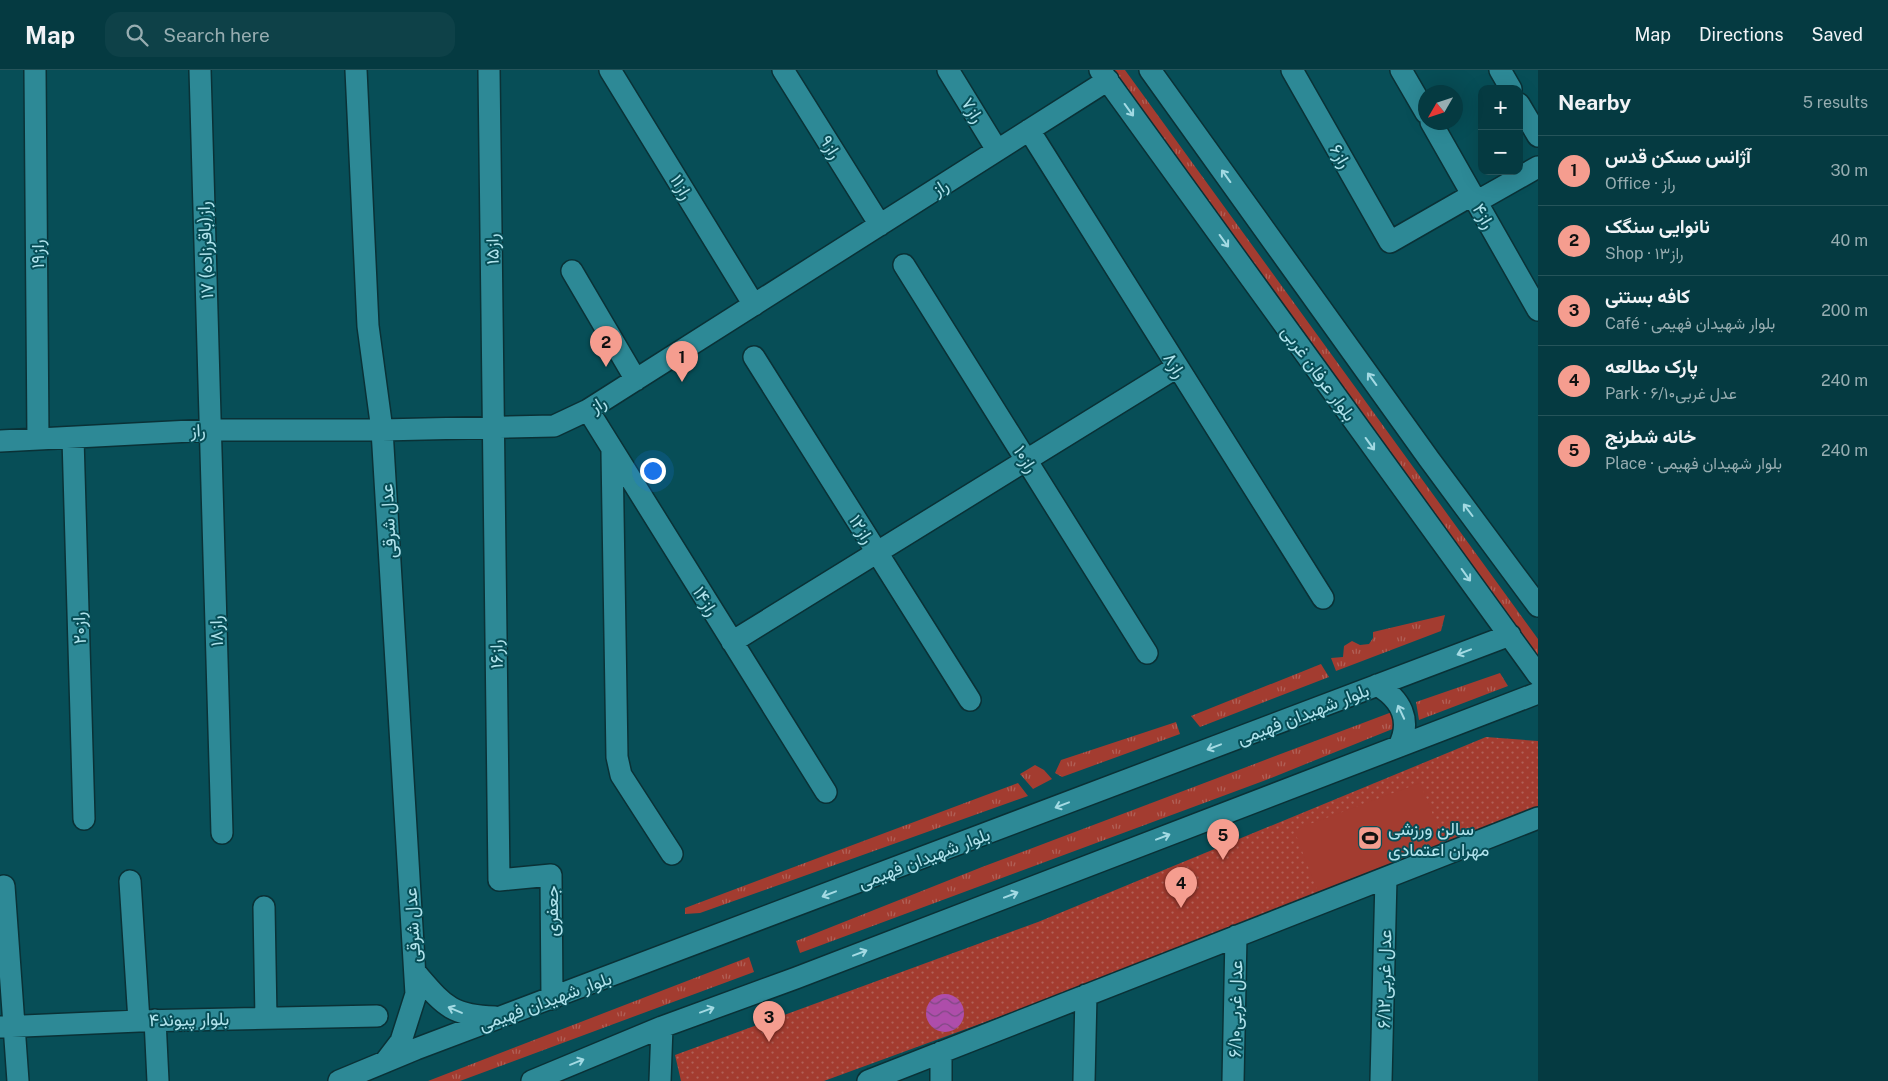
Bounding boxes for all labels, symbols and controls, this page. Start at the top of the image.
search box [105,12,455,57]
text: Map [25,21,75,49]
icon: search [123,21,151,49]
text: Search here [163,24,270,46]
text: Map [1634,24,1671,45]
text: Directions [1699,24,1784,45]
text: Saved [1812,24,1863,45]
north arrow [1418,85,1463,130]
map controls [1478,85,1523,175]
button: + [1478,85,1523,130]
text: Nearby [1558,90,1631,115]
street label: راز۷ [956,93,989,127]
text: 5 results [1803,93,1868,112]
one-way arrow [1124,102,1134,116]
button: − [1478,130,1523,175]
street label: راز۹ [815,131,846,163]
street label: راز۶ [1325,140,1356,172]
text: آژانس مسکن قدس [1605,145,1751,167]
text: 1 [1571,161,1577,180]
text: 30 m [1831,161,1868,180]
one-way arrow [1221,169,1231,183]
street label: راز۱۱ [666,171,698,204]
street label: راز [927,174,953,201]
text: Office · راز [1605,174,1675,193]
street label: راز۴ [1468,200,1499,233]
street label: ۱۷ راز(باقرزاده) [193,201,218,299]
text: نانوایی سنگک [1605,215,1710,237]
text: 2 [1569,231,1579,250]
text: 40 m [1830,231,1868,250]
street label: راز۱۵ [481,233,504,265]
one-way arrow [1219,234,1229,248]
street label: راز۱۹ [27,239,49,269]
text: Shop · راز۱۳ [1605,244,1684,263]
text: کافه بستنی [1605,285,1690,307]
text: 3 [1569,301,1579,320]
text: 200 m [1821,301,1868,320]
text: Café · بلوار شهیدان فهیمی [1605,314,1775,333]
street label: بلوار عرفان غربی [1277,321,1361,425]
pin: 2 [590,326,622,367]
pin: 1 [666,341,698,382]
street label: راز۸ [1158,348,1191,382]
text: پارک مطالعه [1605,355,1698,377]
text: 4 [1569,371,1579,390]
text: 240 m [1821,371,1868,390]
one-way arrow [1367,372,1377,386]
text: Park · ۶/۱۰عدل غربی [1605,384,1737,403]
street label: راز [585,391,610,418]
street label: راز [189,419,206,442]
text: خانه شطرنج [1605,425,1696,447]
one-way arrow [1365,437,1375,451]
text: 5 [1569,441,1579,460]
text: 240 m [1821,441,1868,460]
street label: راز۱۰ [1009,442,1042,477]
text: Place · بلوار شهیدان فهیمی [1605,454,1782,473]
your location [640,458,666,484]
street label: عدل شرقی [376,483,401,559]
one-way arrow [1462,504,1473,517]
street label: راز۱۲ [844,511,879,548]
one-way arrow [1461,568,1471,582]
street label: راز۱۴ [688,582,723,620]
street label: راز۲۰ [68,611,91,645]
street label: راز۱۸ [205,615,228,647]
street label: راز۱۶ [485,639,508,669]
one-way arrow [1457,648,1472,658]
street label: بلوار شهیدان فهیمی [1234,679,1372,750]
one-way arrow [1396,705,1406,720]
one-way arrow [1207,743,1222,753]
one-way arrow [1055,801,1070,810]
place label: سالن ورزشی مهران اعتمادی [1388,818,1489,861]
pin: 5 [1207,819,1239,860]
street label: بلوار شهیدان فهیمی [855,823,993,894]
sports icon: سالن ورزشی مهران اعتمادی [1357,825,1383,851]
one-way arrow [1155,832,1170,841]
pin: 4 [1165,867,1197,908]
street label: جعفری [541,886,563,936]
street label: عدل شرقی [400,887,425,963]
one-way arrow [821,890,837,899]
one-way arrow [1003,890,1019,899]
street label: ۶/۱۲عدل غربی [1373,929,1396,1029]
one-way arrow [852,948,867,958]
street label: ۶/۱۰عدل غربی [1224,960,1247,1058]
street label: بلوار شهیدان فهیمی [476,967,615,1036]
pin: 3 [753,1001,785,1042]
one-way arrow [448,1004,463,1014]
one-way arrow [699,1005,715,1014]
street label: بلوار پیوند۴ [149,1008,229,1032]
one-way arrow [569,1056,584,1066]

